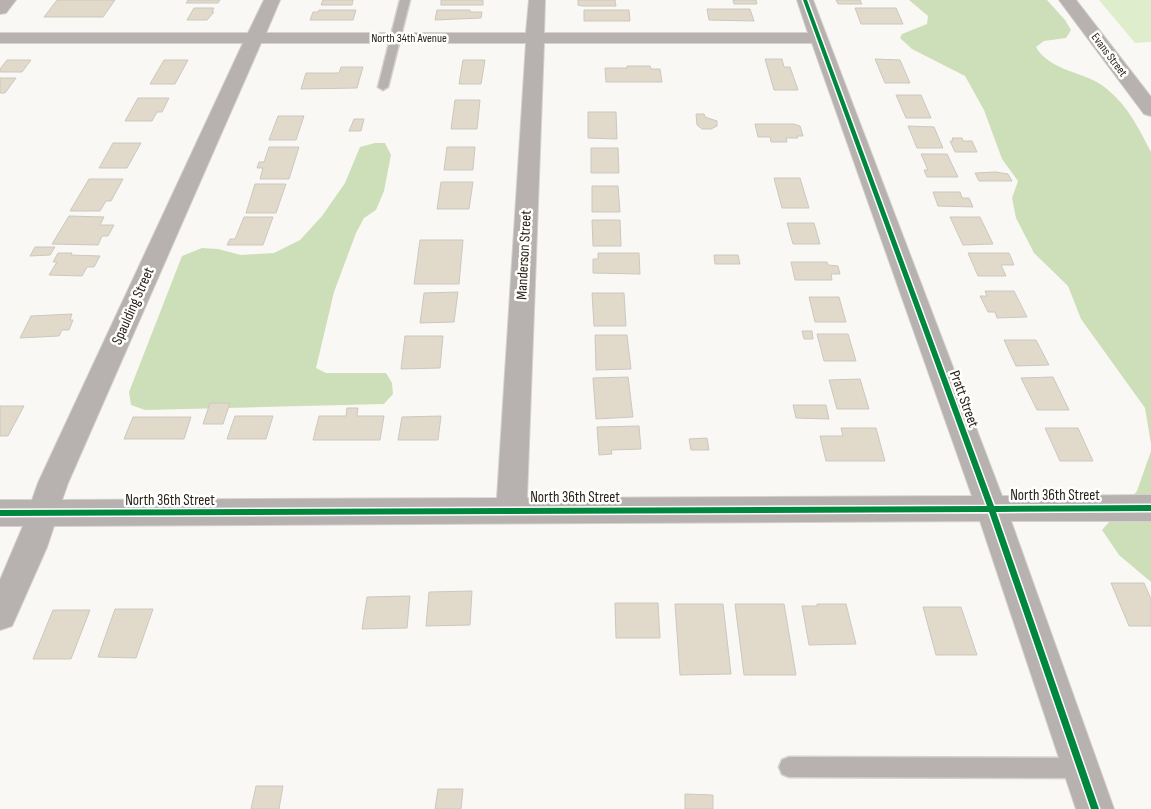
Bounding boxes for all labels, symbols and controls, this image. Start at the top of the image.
street label: Evans Street [1088,30,1130,80]
street label: North 34th Avenue [371,31,447,46]
street label: Manderson Street [512,209,536,300]
street label: Spaulding Street [107,264,159,348]
street label: Pratt Street [945,368,983,431]
street label: North 36th Street [1010,486,1100,505]
street label: North 36th Street [530,488,620,507]
street label: North 36th Street [125,491,215,510]

